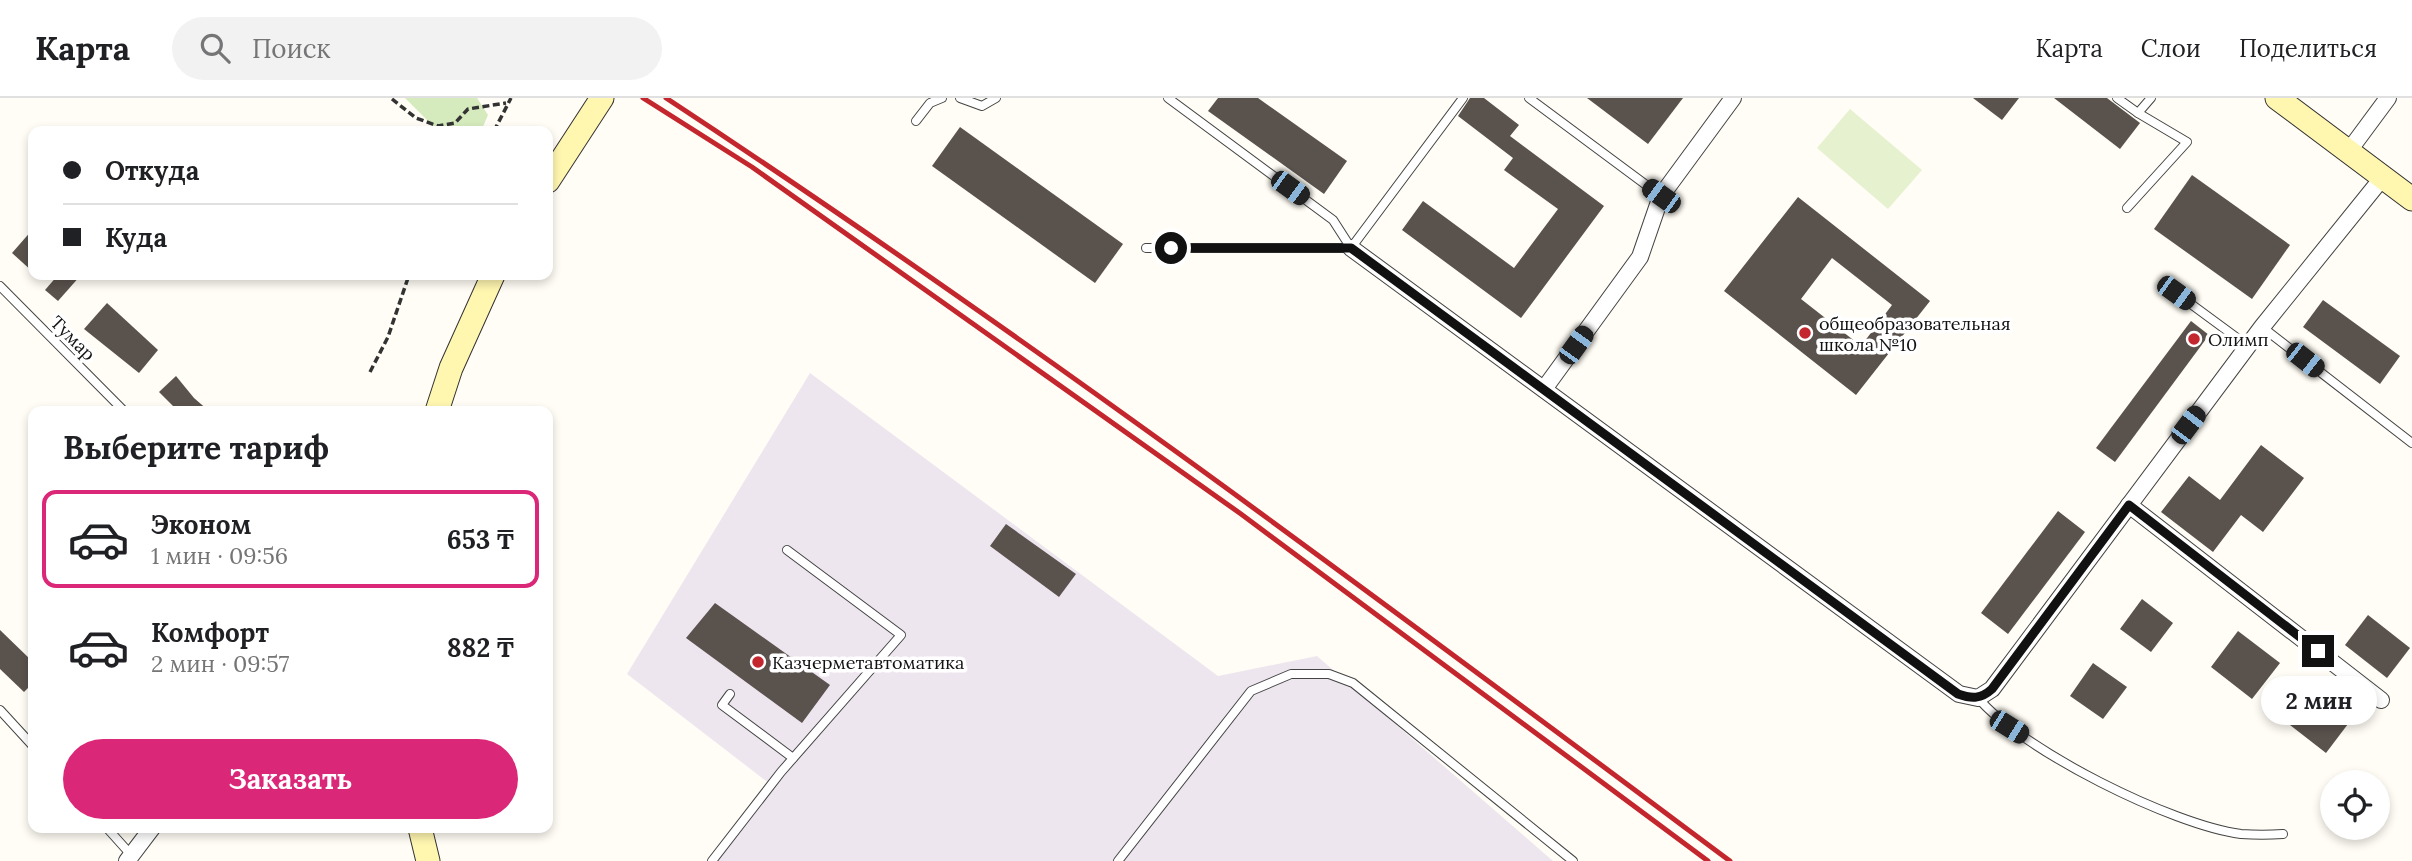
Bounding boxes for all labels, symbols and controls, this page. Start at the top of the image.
search box [172,17,662,80]
text: Карта [35,27,130,69]
icon: search [196,29,234,67]
text: Поиск [252,32,331,65]
text: Карта [2035,33,2103,64]
text: Слои [2141,33,2201,64]
text: Поделиться [2239,33,2377,64]
text: Откуда [105,154,199,187]
car [1267,167,1314,209]
car [1638,175,1685,217]
text: Куда [105,221,167,254]
route start [1155,232,1187,264]
car [2153,272,2200,314]
street label: Тумар [46,311,100,365]
place label: общеобразовательная школа №10 [1819,312,2011,356]
car [1556,322,1597,368]
marker: общеобразовательная школа №10 [1797,325,1813,341]
place label: Олимп [2208,328,2269,351]
marker: Олимп [2186,331,2202,347]
car [2282,339,2329,381]
car [2167,402,2210,448]
text: Выберите тариф [63,427,329,468]
icon: car [67,508,130,571]
text: Эконом [151,508,251,541]
text: 653 ₸ [447,523,514,556]
text: 1 мин · 09:56 [151,541,288,570]
icon: car [67,616,130,679]
text: Комфорт [151,616,269,649]
text: 882 ₸ [447,631,514,664]
route end [2302,635,2334,667]
text: 2 мин · 09:57 [151,649,289,678]
place label: Казчерметавтоматика [772,651,964,674]
marker: Казчерметавтоматика [750,654,766,670]
callout: 2 мин [2260,676,2376,724]
text: 2 мин [2285,686,2353,715]
car [1986,707,2033,747]
button: Заказать [63,739,518,819]
map controls [2320,770,2390,840]
button: locate [2320,770,2390,840]

